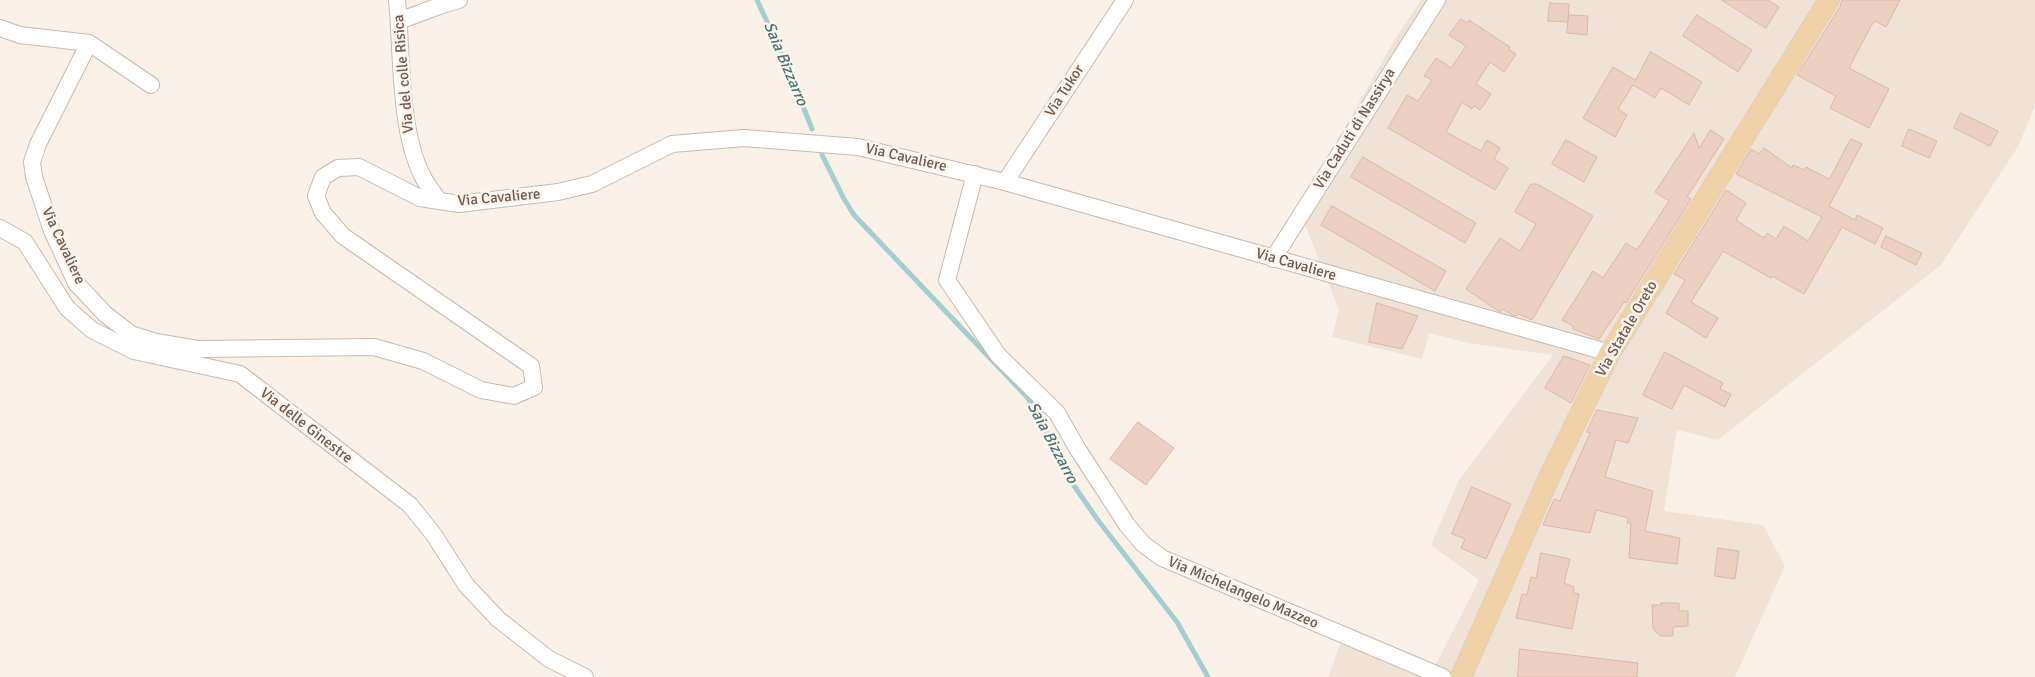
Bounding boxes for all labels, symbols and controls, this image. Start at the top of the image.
street label: Via del colle Risica [390,14,418,134]
water label: Saia Bizzarro [759,19,811,109]
street label: Via Tukor [1042,62,1088,120]
street label: Via Caduti di Nassirya [1310,65,1400,193]
street label: Via Cavaliere [864,140,948,176]
street label: Via Cavaliere [457,185,541,211]
street label: Via Cavaliere [37,205,89,287]
street label: Via Cavaliere [1254,245,1338,285]
street label: Via Statale Oreto [1592,278,1662,380]
street label: Via delle Ginestre [256,384,356,468]
water label: Saia Bizzarro [1023,399,1081,487]
street label: Via Michelangelo Mazzeo [1165,553,1321,633]

